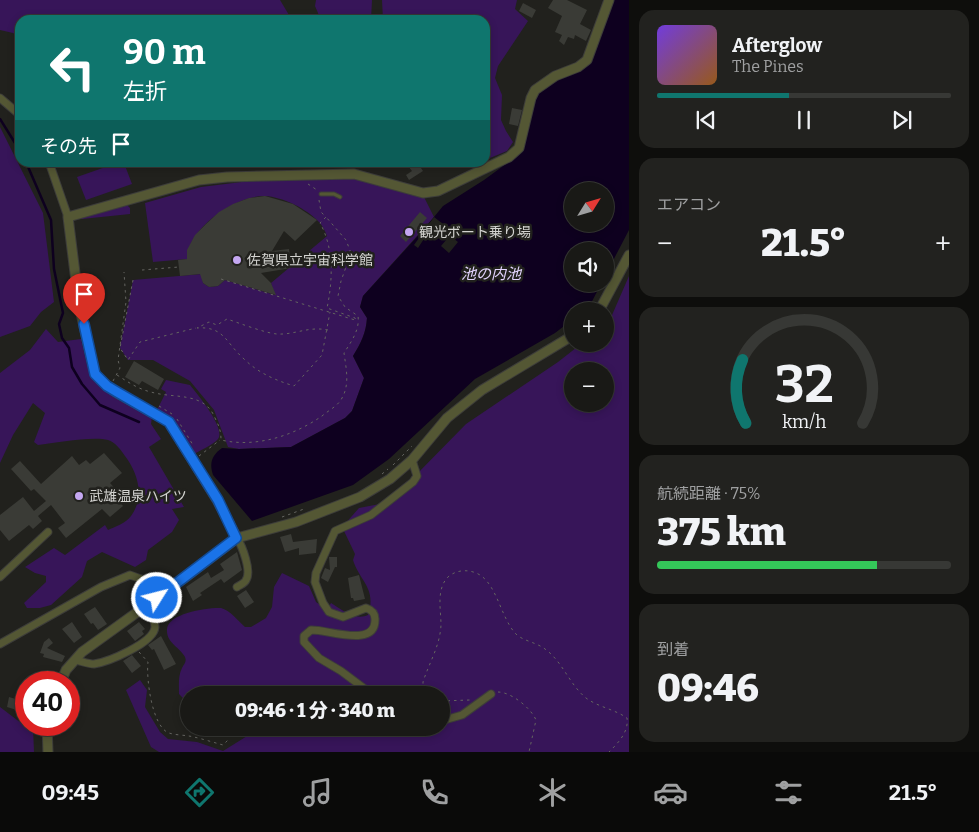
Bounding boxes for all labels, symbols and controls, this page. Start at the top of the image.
text: 90 m [123,31,206,73]
text: Afterglow [732,34,822,57]
icon: left [40,35,105,100]
text: The Pines [732,57,804,76]
text: 左折 [123,78,167,105]
icon: previous [692,106,720,134]
icon: pause [790,106,818,134]
icon: next [888,106,916,134]
icon: arrive [107,130,135,158]
text: その先 [40,135,97,158]
north arrow [564,182,614,232]
map controls [564,182,614,412]
text: エアコン [657,195,721,214]
text: 21.5° [761,220,847,266]
place label: 観光ボート乗り場 [419,224,531,241]
marker: 観光ボート乗り場 [403,226,415,238]
text: − [657,227,672,260]
text: + [935,227,951,260]
button: sound [564,242,614,292]
place label: 佐賀県立宇宙科学館 [247,252,373,269]
marker: 佐賀県立宇宙科学館 [231,254,243,266]
water label: 池の内池 [461,265,523,283]
pin [63,273,105,324]
icon: arrive [70,280,98,308]
button: + [564,302,614,352]
text: 32 [774,353,834,416]
button: − [564,362,614,412]
text: km/h [782,411,826,433]
text: 航続距離 · 75% [657,484,761,503]
place label: 武雄温泉ハイツ [89,488,187,505]
marker: 武雄温泉ハイツ [73,490,85,502]
text: 375 km [657,509,786,555]
position arrow [130,571,182,623]
text: 到着 [657,640,689,659]
text: 09:46 [657,665,759,711]
speed limit sign: 40 [15,671,80,736]
text: 09:46 · 1 分 · 340 m [235,699,395,722]
icon: directions [182,775,217,810]
icon: music [300,775,335,810]
icon: phone [417,775,452,810]
icon: climate [535,775,570,810]
icon: car [653,775,688,810]
icon: filters [771,775,806,810]
text: 09:45 [41,779,99,806]
text: 21.5° [889,779,938,806]

